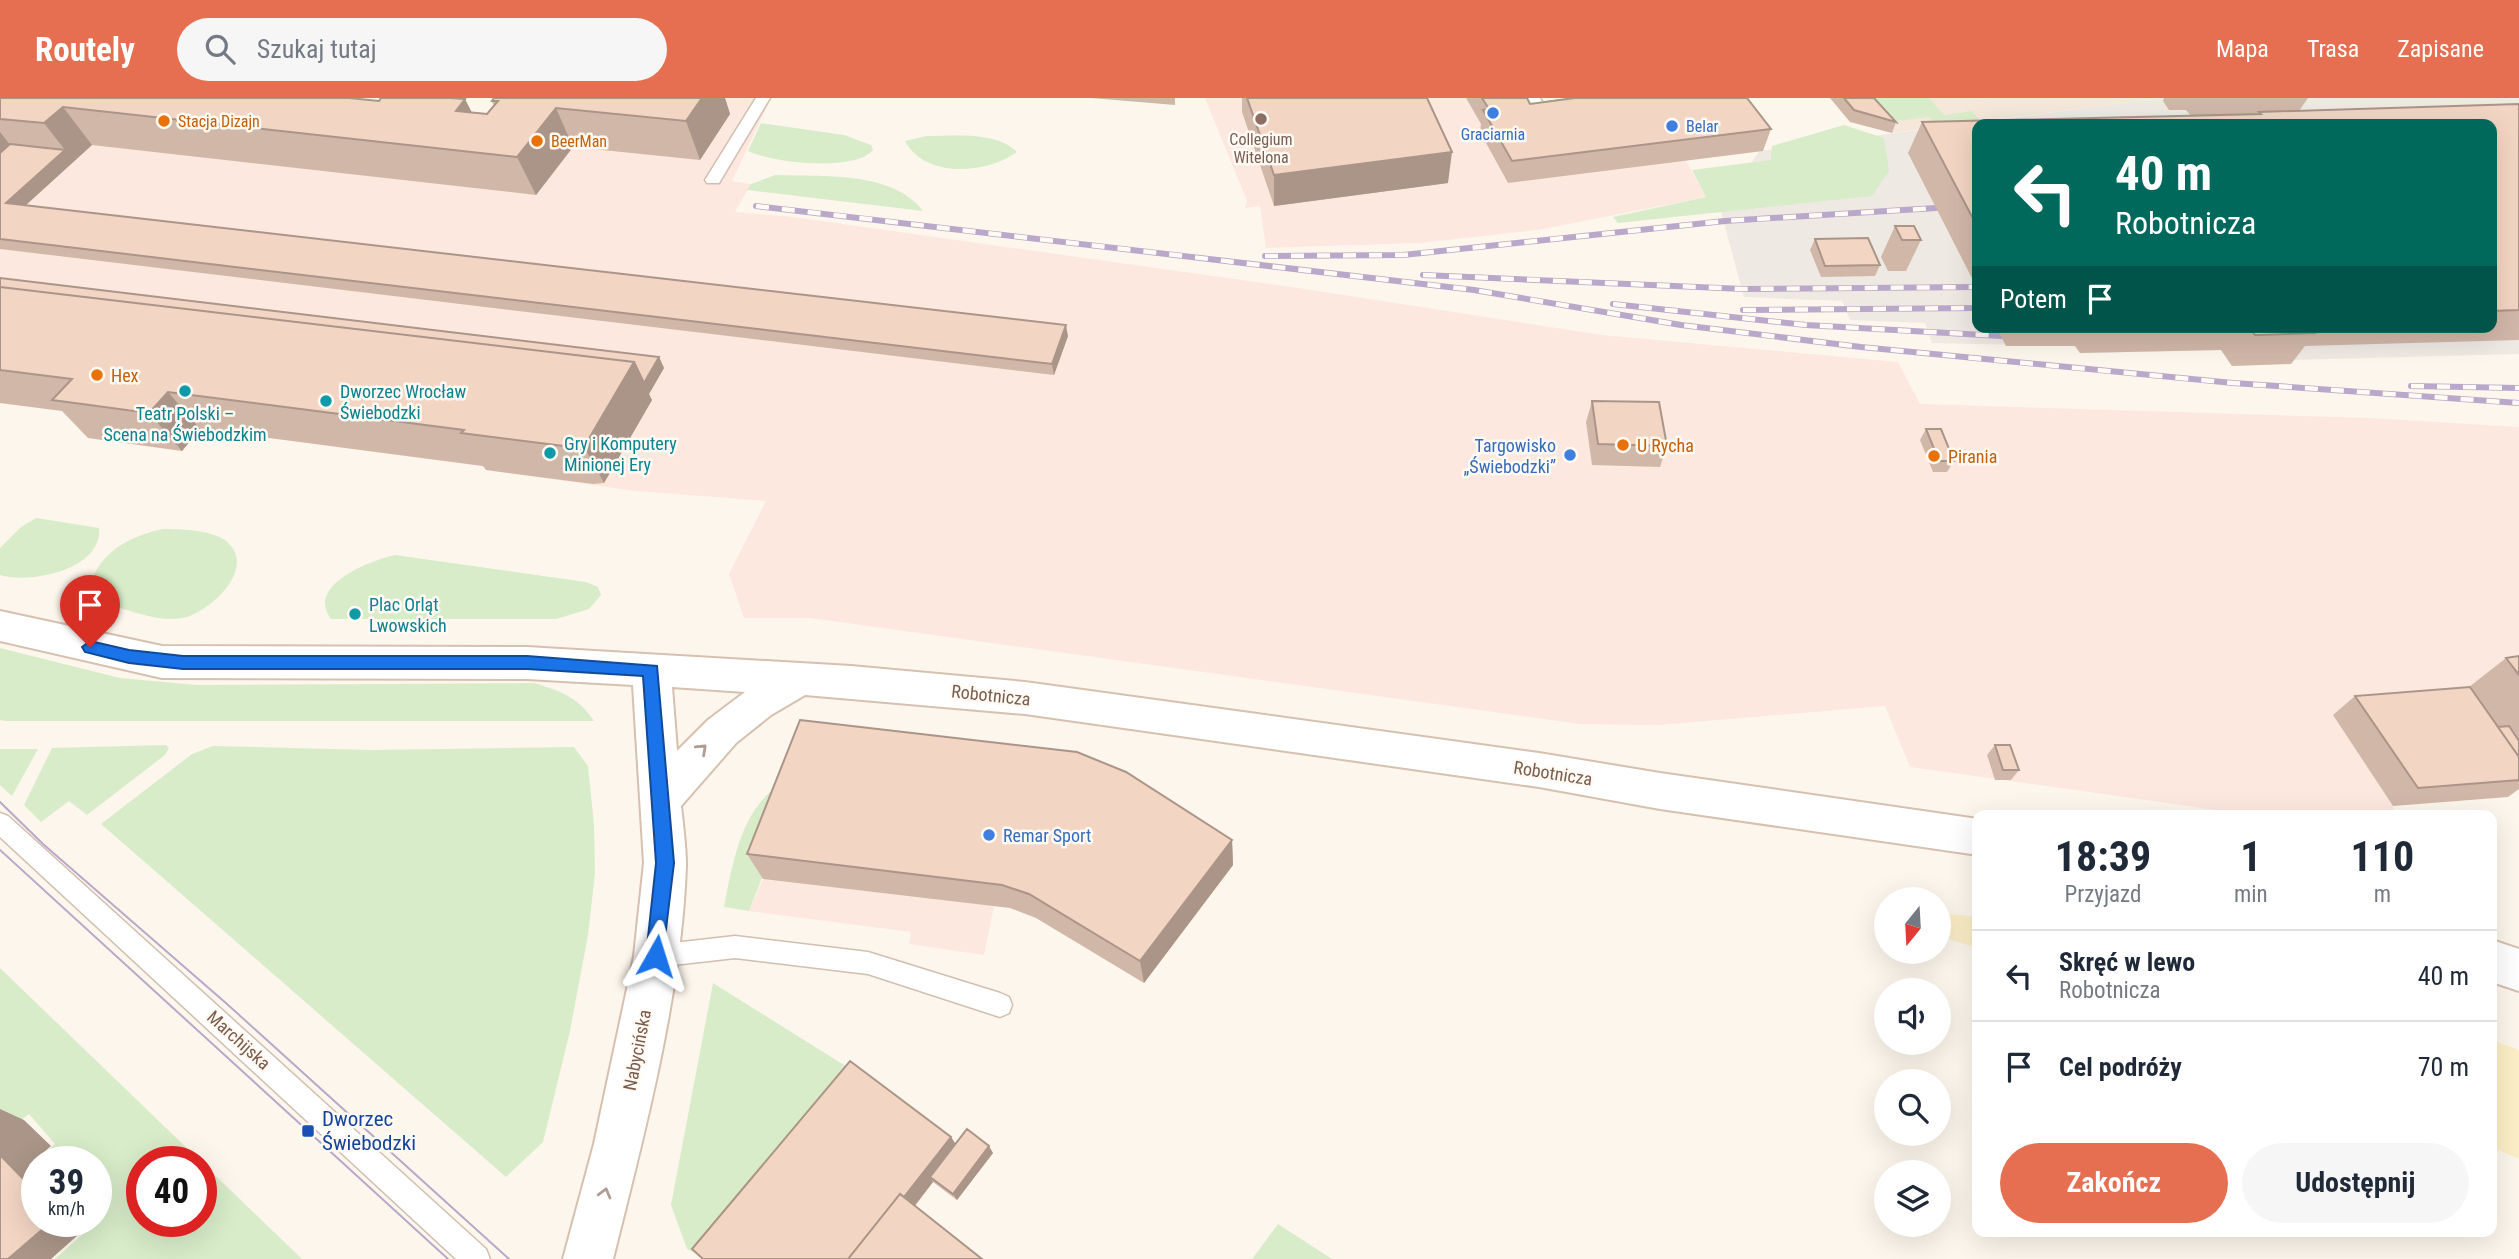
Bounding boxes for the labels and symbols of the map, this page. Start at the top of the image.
marker: Graciarnia [1485,105,1501,121]
marker: Collegium Witelona [1253,111,1269,127]
place label: Stacja Dizajn [178,112,260,131]
marker: Stacja Dizajn [156,113,172,129]
place label: Belar [1686,117,1719,136]
marker: Belar [1664,118,1680,134]
place label: Graciarnia [1461,125,1525,144]
place label: Collegium Witelona [1229,130,1293,167]
place label: BeerMan [551,132,607,151]
marker: BeerMan [529,133,545,149]
place label: Hex [111,365,139,386]
marker: Hex [89,367,105,383]
place label: Dworzec Wrocław Świebodzki [340,381,466,423]
marker: Teatr Polski – Scena na Świebodzkim [177,383,193,399]
marker: Dworzec Wrocław Świebodzki [318,393,334,409]
place label: Teatr Polski – Scena na Świebodzkim [103,403,267,445]
place label: Gry i Komputery Minionej Ery [564,433,677,475]
place label: Targowisko „Świebodzki” [1463,435,1556,477]
place label: U Rycha [1637,435,1694,456]
marker: U Rycha [1615,437,1631,453]
marker: Gry i Komputery Minionej Ery [542,445,558,461]
place label: Pirania [1948,446,1997,467]
marker: Targowisko „Świebodzki” [1562,447,1578,463]
marker: Pirania [1926,448,1942,464]
pin [60,575,120,647]
place label: Plac Orląt Lwowskich [369,594,447,636]
marker: Plac Orląt Lwowskich [347,606,363,622]
street label: Robotnicza [950,680,1032,710]
one-way arrow [694,745,707,757]
street label: Robotnicza [1512,756,1594,790]
place label: Remar Sport [1003,825,1091,846]
marker: Remar Sport [981,827,997,843]
north arrow [1874,887,1951,964]
position arrow [619,919,693,993]
street label: Marchijska [203,1006,275,1074]
street label: Nabycińska [619,1008,655,1092]
place label: Dworzec Świebodzki [322,1107,416,1155]
marker: Dworzec Świebodzki [300,1123,316,1139]
speed limit sign: 40 [126,1146,217,1237]
one-way arrow [597,1187,611,1199]

